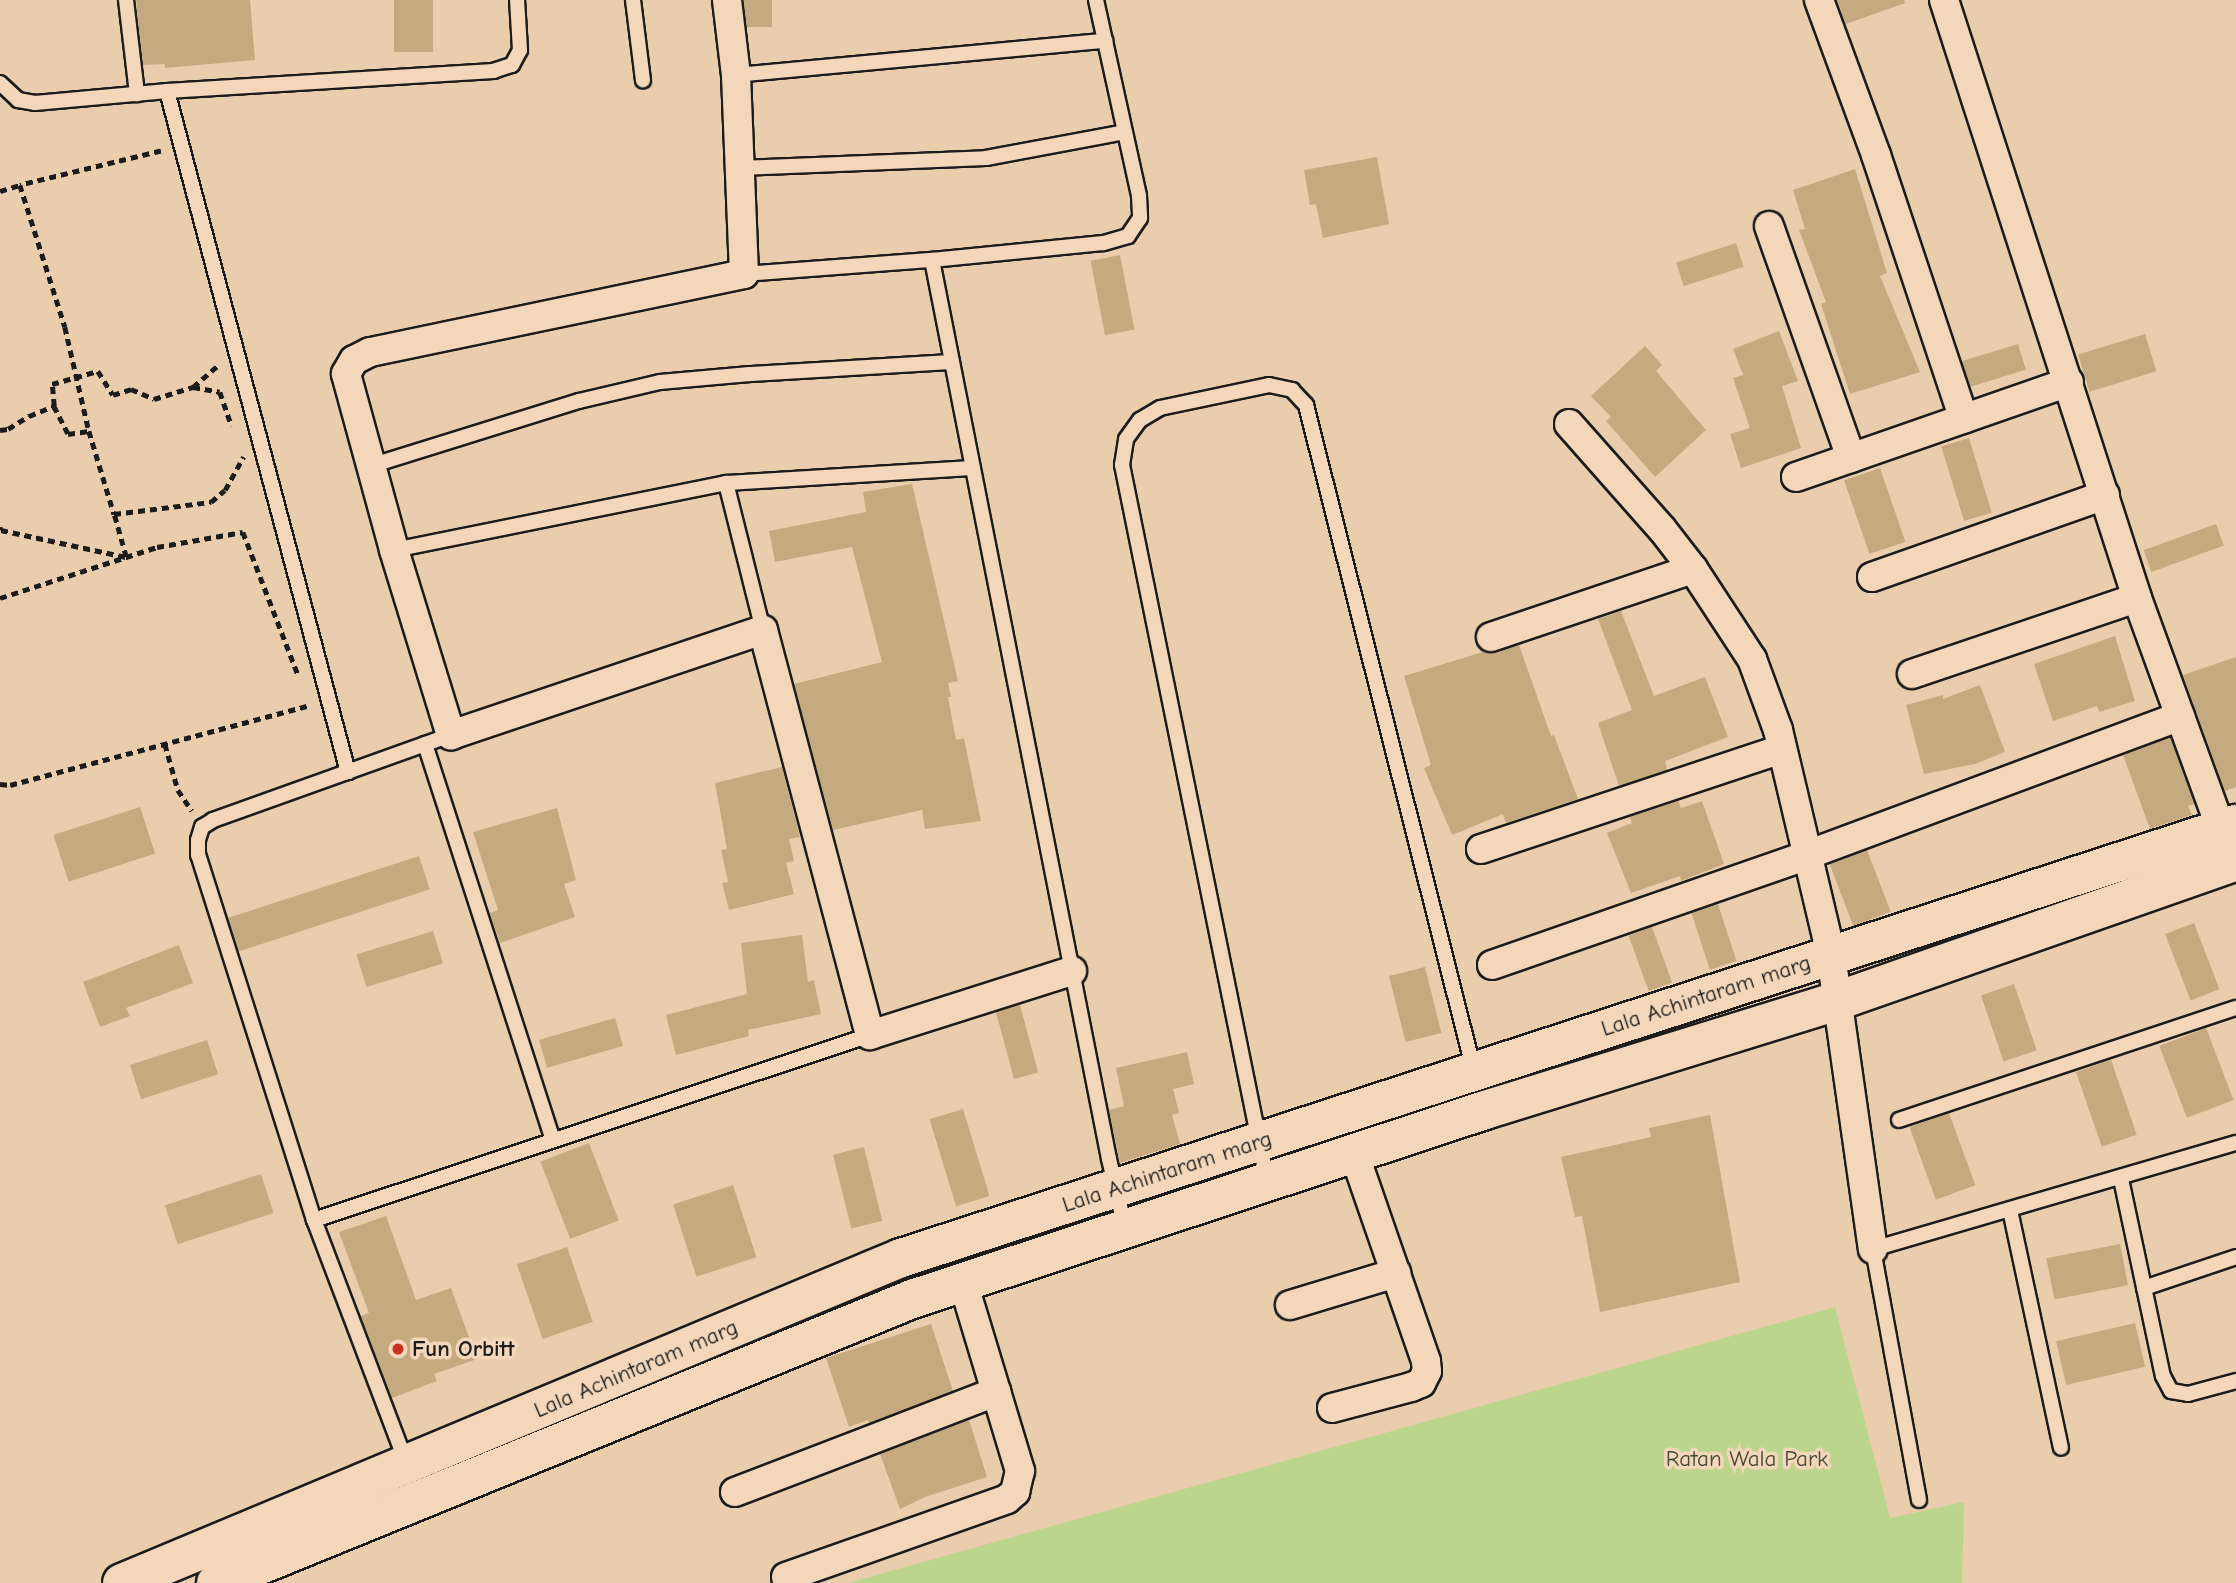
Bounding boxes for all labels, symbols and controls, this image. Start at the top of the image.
street label: Lala Achintaram marg [1598,949,1814,1043]
street label: Lala Achintaram marg [1059,1125,1275,1219]
street label: Lala Achintaram marg [530,1314,742,1424]
place label: Fun Orbitt [412,1335,515,1363]
marker: Fun Orbitt [390,1341,406,1357]
park label: Ratan Wala Park [1666,1445,1828,1473]

